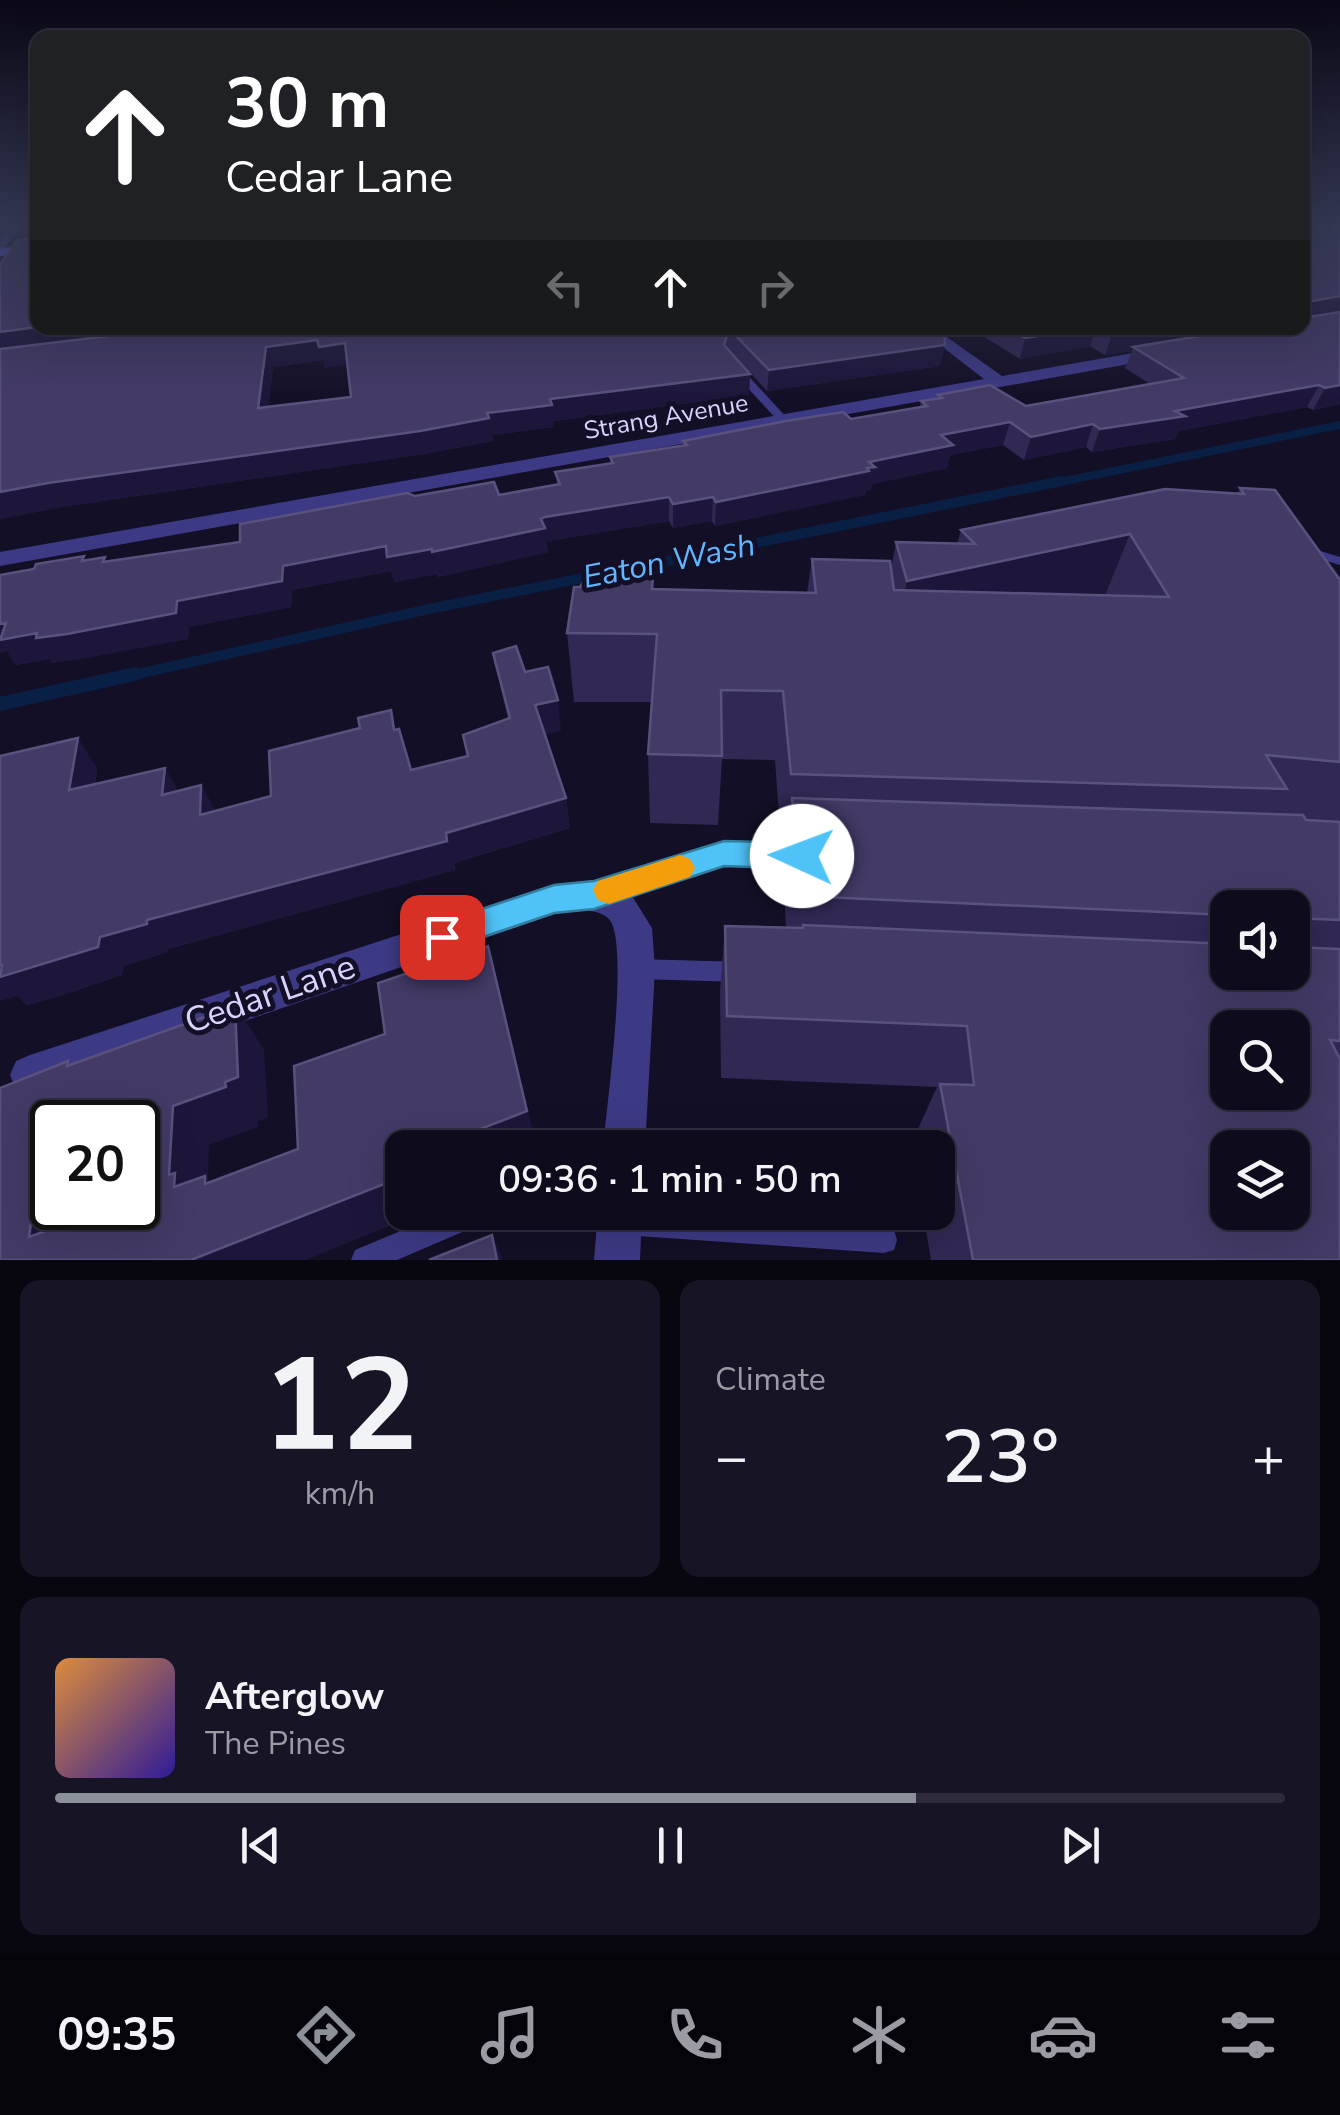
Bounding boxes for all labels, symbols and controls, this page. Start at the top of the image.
text: 30 m [225,56,389,152]
icon: ahead [60,70,190,200]
text: Cedar Lane [225,147,453,208]
icon: left [538,260,593,315]
icon: ahead [643,260,698,315]
icon: right [748,260,803,315]
street label: Strang Avenue [581,386,751,448]
water label: Eaton Wash [579,523,759,599]
position arrow [750,804,854,908]
map controls [1210,890,1310,1230]
button: sound [1210,890,1310,990]
pin [400,895,485,980]
icon: arrive [415,910,470,965]
street label: Cedar Lane [178,943,362,1045]
button: search [1210,1010,1310,1110]
speed limit sign: 20 [30,1100,160,1230]
button: layers [1210,1130,1310,1230]
text: 09:36 · 1 min · 50 m [498,1154,842,1205]
text: 12 [262,1318,418,1495]
text: Climate [715,1358,826,1401]
text: 23° [941,1406,1059,1508]
text: − [715,1420,748,1495]
text: + [1252,1420,1285,1495]
text: km/h [305,1472,375,1515]
text: Afterglow [205,1671,384,1722]
text: The Pines [205,1722,346,1765]
icon: previous [233,1818,288,1873]
icon: pause [643,1818,698,1873]
icon: next [1053,1818,1108,1873]
icon: directions [291,2000,361,2070]
icon: music [475,2000,545,2070]
icon: phone [660,2000,730,2070]
icon: climate [844,2000,914,2070]
icon: car [1028,2000,1098,2070]
icon: filters [1213,2000,1283,2070]
text: 09:35 [57,2005,176,2066]

